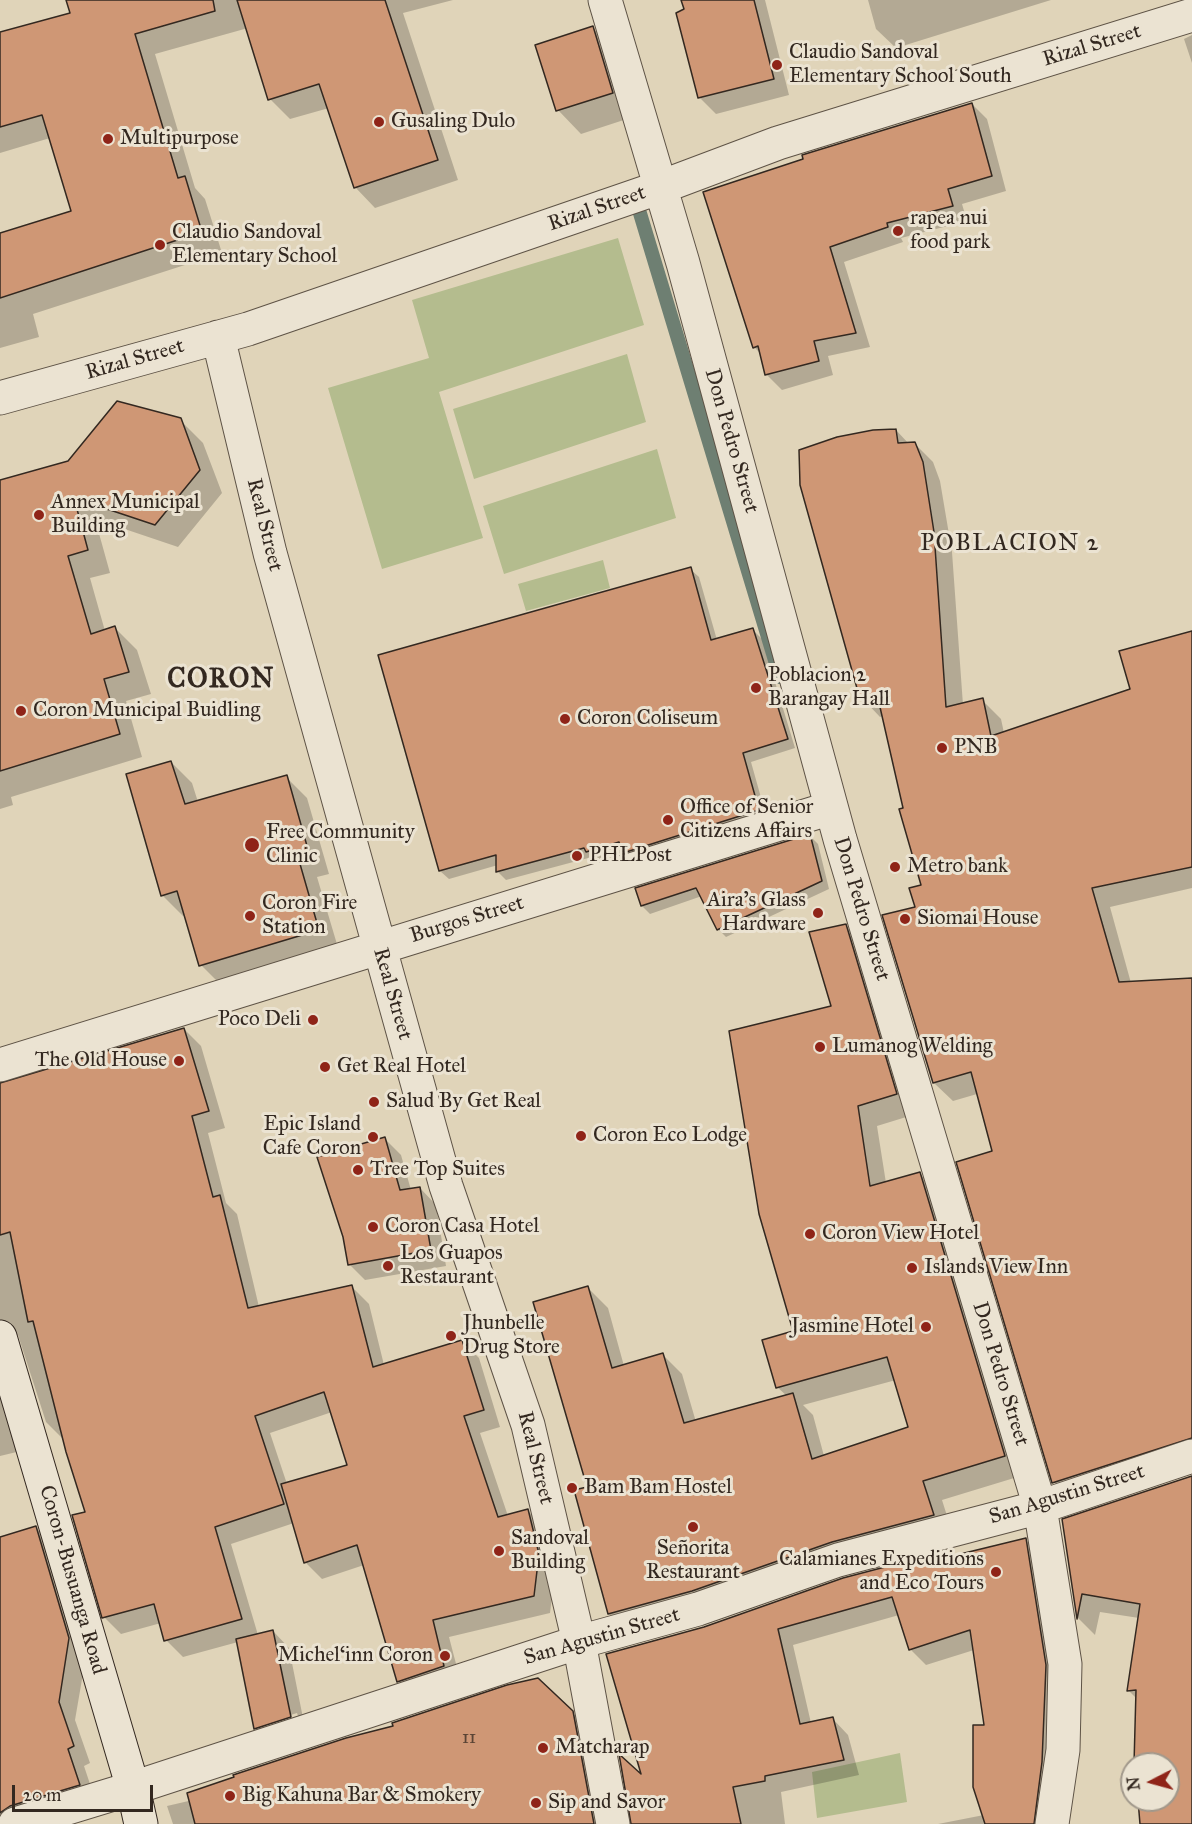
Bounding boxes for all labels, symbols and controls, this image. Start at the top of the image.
street label: Rizal Street [1040,19,1144,73]
place label: Claudio Sandoval Elementary School South [789,40,1012,90]
marker: Claudio Sandoval Elementary School South [770,58,784,72]
place label: Gusaling Dulo [391,109,515,135]
marker: Gusaling Dulo [372,115,386,129]
place label: Multipurpose [120,126,239,152]
marker: Multipurpose [101,132,115,146]
street label: Rizal Street [545,181,649,237]
place label: rapea nui food park [910,206,990,256]
place label: Claudio Sandoval Elementary School [172,220,337,270]
marker: rapea nui food park [891,224,905,238]
marker: Claudio Sandoval Elementary School [153,238,167,252]
street label: Rizal Street [83,334,187,386]
street label: Don Pedro Street [698,366,764,516]
street label: Real Street [240,476,288,574]
place label: Annex Municipal Building [51,490,200,540]
marker: Annex Municipal Building [32,508,46,522]
district label: POBLACION 2 [920,530,1100,558]
place label: Poblacion 2 Barangay Hall [768,663,890,713]
district label: CORON [167,664,275,696]
marker: Poblacion 2 Barangay Hall [749,681,763,695]
place label: Coron Municipal Buidling [33,698,260,724]
marker: Coron Municipal Buidling [14,704,28,718]
place label: Coron Coliseum [577,706,718,732]
marker: Coron Coliseum [558,712,572,726]
place label: PNB [954,735,998,761]
marker: PNB [935,741,949,755]
place label: Office of Senior Citizens Affairs [680,795,813,845]
marker: Office of Senior Citizens Affairs [661,813,675,827]
place label: Free Community Clinic [266,820,415,870]
street label: Don Pedro Street [827,834,895,984]
marker: Free Community Clinic [243,836,261,854]
place label: PHLPost [589,843,672,869]
marker: PHLPost [570,849,584,863]
place label: Metro bank [907,854,1008,880]
marker: Metro bank [888,860,902,874]
place label: Aira's Glass Hardware [707,888,806,938]
place label: Coron Fire Station [262,891,357,941]
street label: Burgos Street [407,891,527,949]
marker: Aira's Glass Hardware [811,906,825,920]
place label: Siomai House [917,906,1038,932]
marker: Coron Fire Station [243,909,257,923]
marker: Siomai House [898,912,912,926]
street label: Real Street [367,945,417,1043]
place label: Poco Deli [218,1007,301,1033]
marker: Poco Deli [306,1013,320,1027]
place label: Lumanog Welding [832,1034,993,1060]
marker: Lumanog Welding [813,1040,827,1054]
place label: The Old House [35,1048,167,1074]
marker: The Old House [172,1054,186,1068]
place label: Get Real Hotel [337,1054,466,1080]
marker: Get Real Hotel [318,1060,332,1074]
place label: Salud By Get Real [386,1089,541,1115]
marker: Salud By Get Real [367,1095,381,1109]
place label: Epic Island Cafe Coron [263,1112,361,1162]
place label: Coron Eco Lodge [593,1123,747,1149]
marker: Coron Eco Lodge [574,1129,588,1143]
marker: Epic Island Cafe Coron [366,1130,380,1144]
place label: Tree Top Suites [370,1157,505,1183]
marker: Tree Top Suites [351,1163,365,1177]
place label: Coron Casa Hotel [385,1214,539,1240]
marker: Coron Casa Hotel [366,1220,380,1234]
place label: Coron View Hotel [822,1221,979,1247]
marker: Coron View Hotel [803,1227,817,1241]
place label: Los Guapos Restaurant [400,1241,503,1291]
place label: Islands View Inn [924,1255,1068,1281]
marker: Los Guapos Restaurant [381,1259,395,1273]
marker: Islands View Inn [905,1261,919,1275]
street label: Don Pedro Street [966,1299,1034,1449]
place label: Jhunbelle Drug Store [463,1311,560,1361]
place label: Jasmine Hotel [791,1314,914,1340]
marker: Jasmine Hotel [919,1320,933,1334]
marker: Jhunbelle Drug Store [444,1329,458,1343]
street label: Real Street [511,1409,559,1507]
street label: San Agustin Street [986,1459,1148,1531]
place label: Bam Bam Hostel [584,1475,732,1501]
marker: Bam Bam Hostel [565,1481,579,1495]
street label: Coron-Busuanga Road [33,1483,111,1677]
marker: Señorita Restaurant [686,1520,700,1534]
place label: Sandoval Building [511,1526,589,1576]
place label: Señorita Restaurant [646,1536,740,1586]
marker: Sandoval Building [492,1544,506,1558]
place label: Calamianes Expeditions and Eco Tours [779,1547,984,1597]
marker: Calamianes Expeditions and Eco Tours [989,1565,1003,1579]
street label: San Agustin Street [521,1603,683,1671]
place label: Michel‘inn Coron [278,1643,433,1669]
marker: Michel‘inn Coron [438,1649,452,1663]
house number: 11 [462,1728,476,1750]
place label: Matcharap [555,1735,650,1761]
marker: Matcharap [536,1741,550,1755]
north arrow [1120,1752,1180,1812]
scale bar [15,1773,156,1811]
text: N [1123,1776,1144,1791]
place label: Big Kahuna Bar & Smokery [242,1783,481,1809]
text: 20 m [23,1784,61,1806]
marker: Big Kahuna Bar & Smokery [223,1789,237,1803]
place label: Sip and Savor [548,1790,665,1816]
marker: Sip and Savor [529,1796,543,1810]

